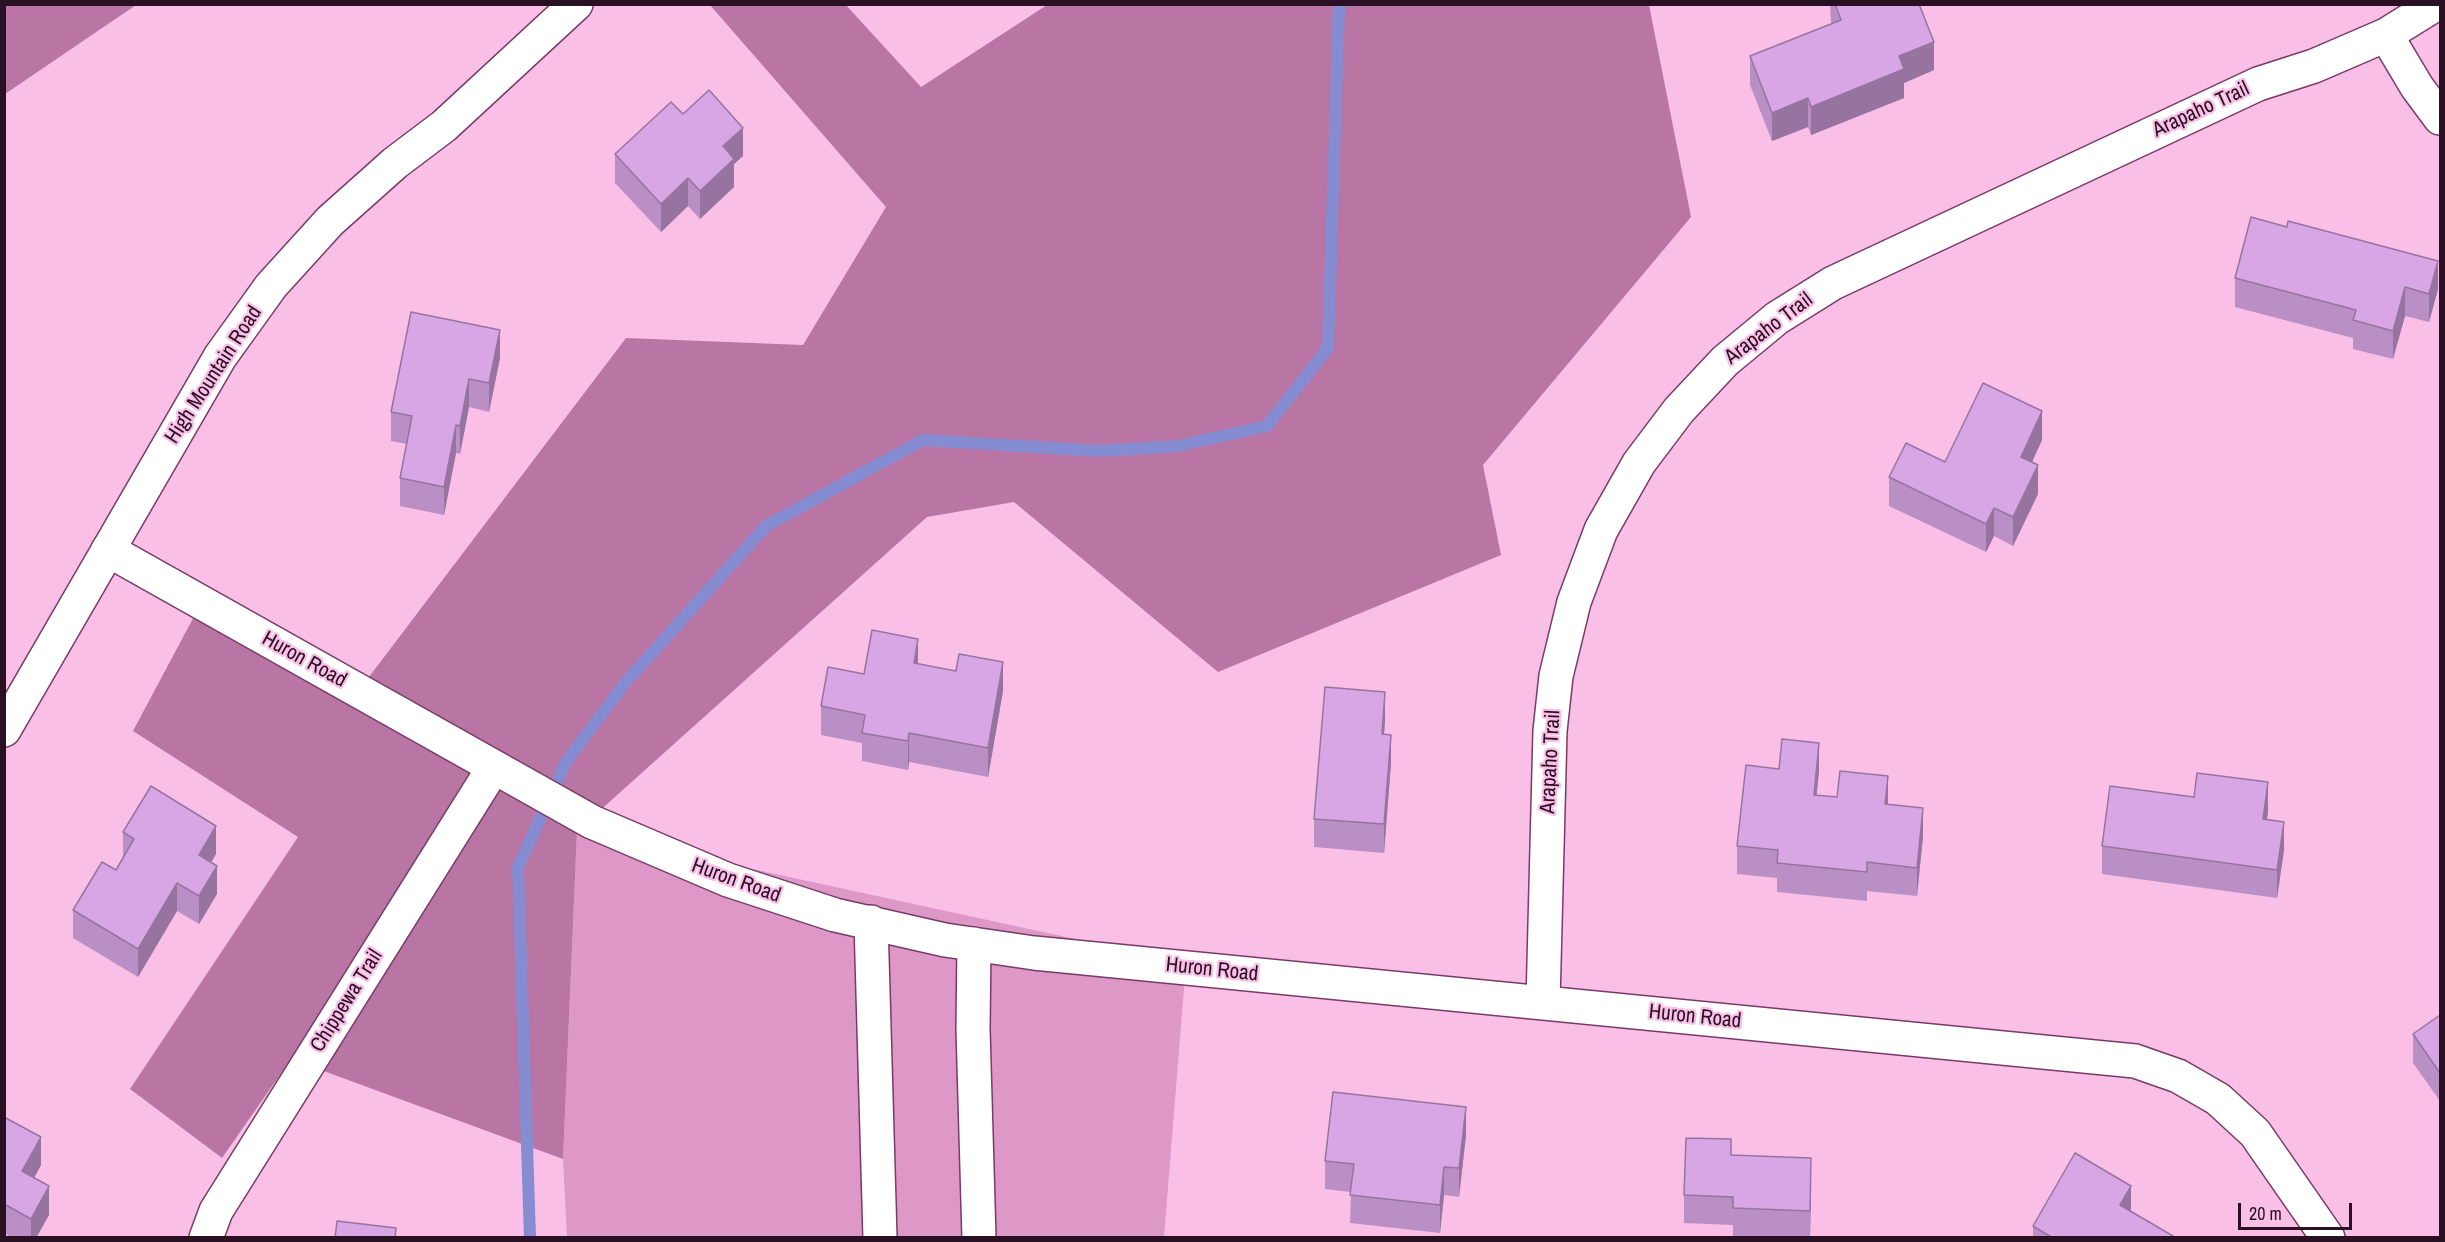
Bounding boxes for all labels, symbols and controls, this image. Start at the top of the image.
street label: Arapaho Trail [2149,77,2253,143]
street label: Arapaho Trail [1720,288,1818,370]
street label: High Mountain Road [160,302,268,448]
street label: Huron Road [257,626,351,694]
street label: Arapaho Trail [1536,710,1566,814]
street label: Huron Road [688,853,784,909]
street label: Chippewa Trail [306,945,388,1057]
street label: Huron Road [1165,953,1259,987]
street label: Huron Road [1648,1000,1742,1034]
scale bar [2241,1191,2355,1229]
text: 20 m [2249,1201,2282,1226]

